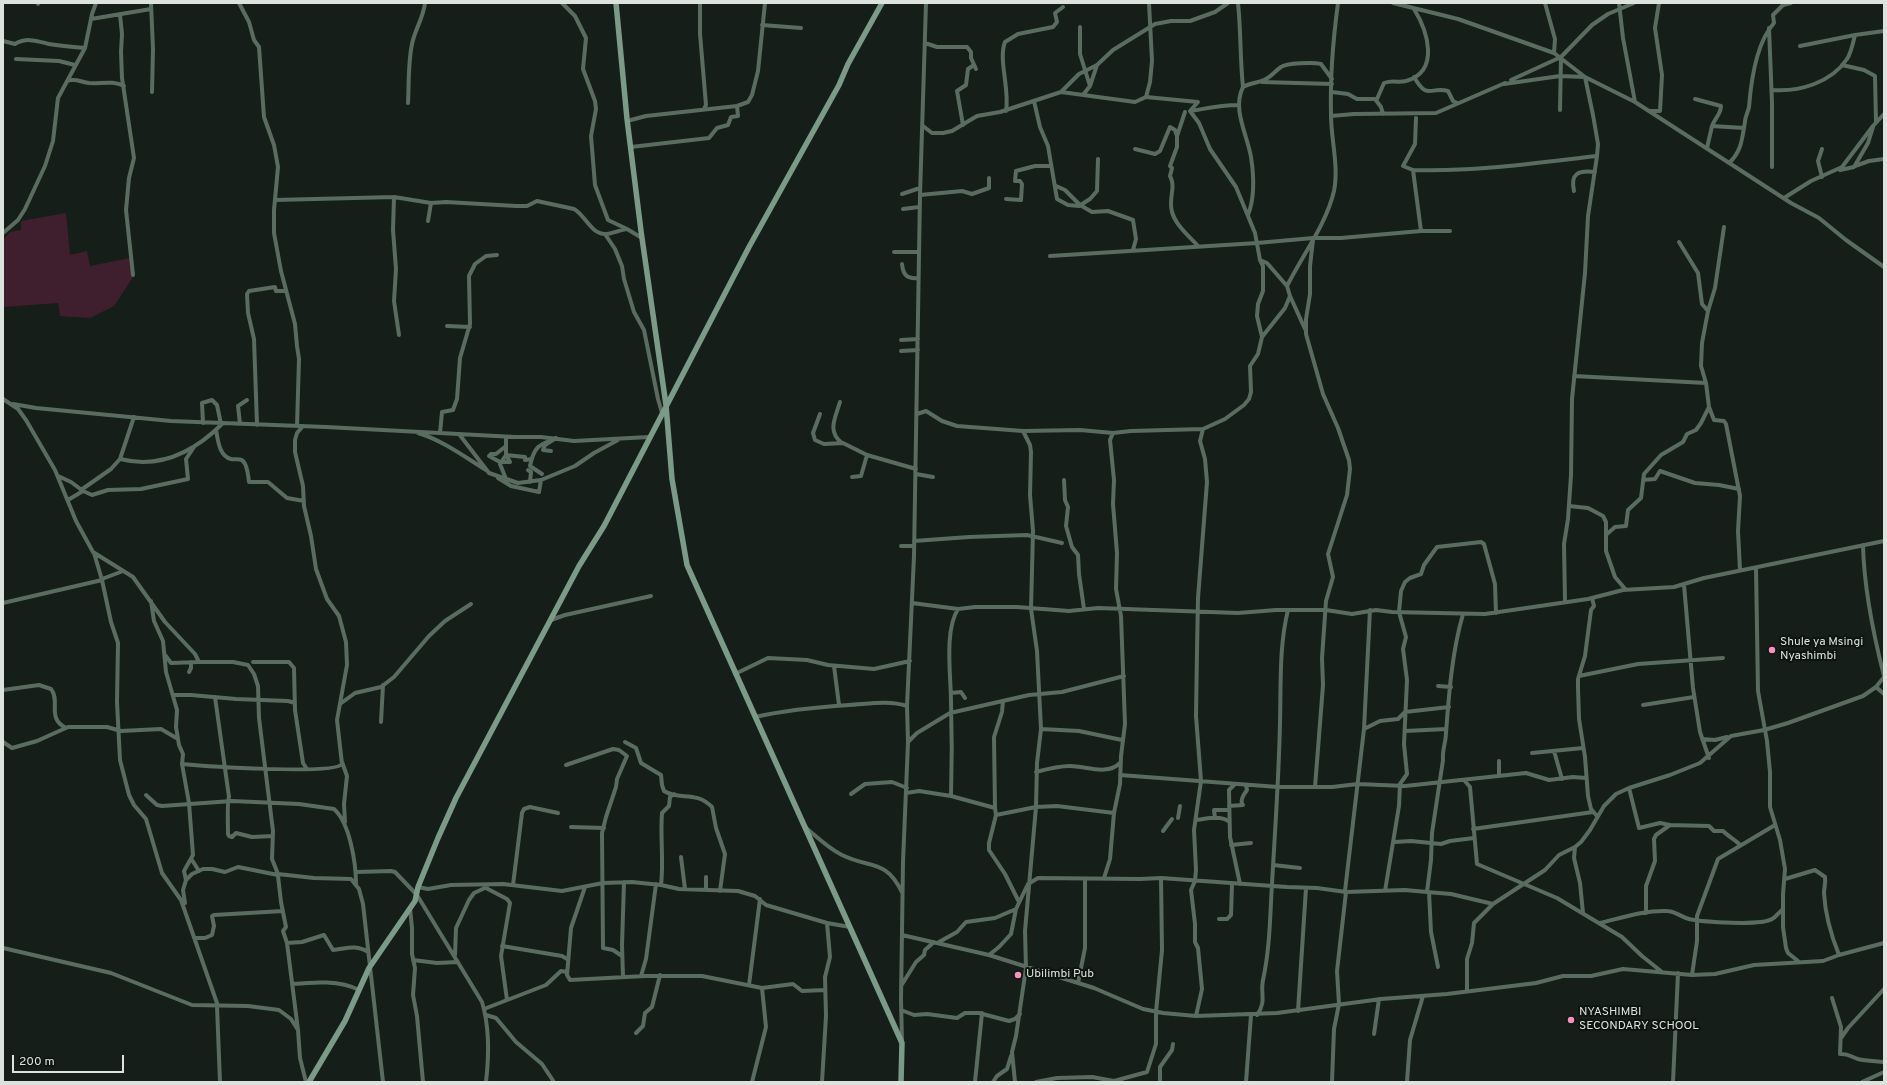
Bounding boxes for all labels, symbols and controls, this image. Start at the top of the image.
place label: Shule ya Msingi Nyashimbi [1780,636,1863,664]
marker: Shule ya Msingi Nyashimbi [1767,645,1777,655]
place label: Ubilimbi Pub [1026,968,1094,982]
marker: Ubilimbi Pub [1013,970,1023,980]
place label: NYASHIMBI SECONDARY SCHOOL [1579,1006,1699,1034]
marker: NYASHIMBI SECONDARY SCHOOL [1566,1015,1576,1025]
scale bar [14,1047,126,1073]
text: 200 m [19,1054,55,1070]

